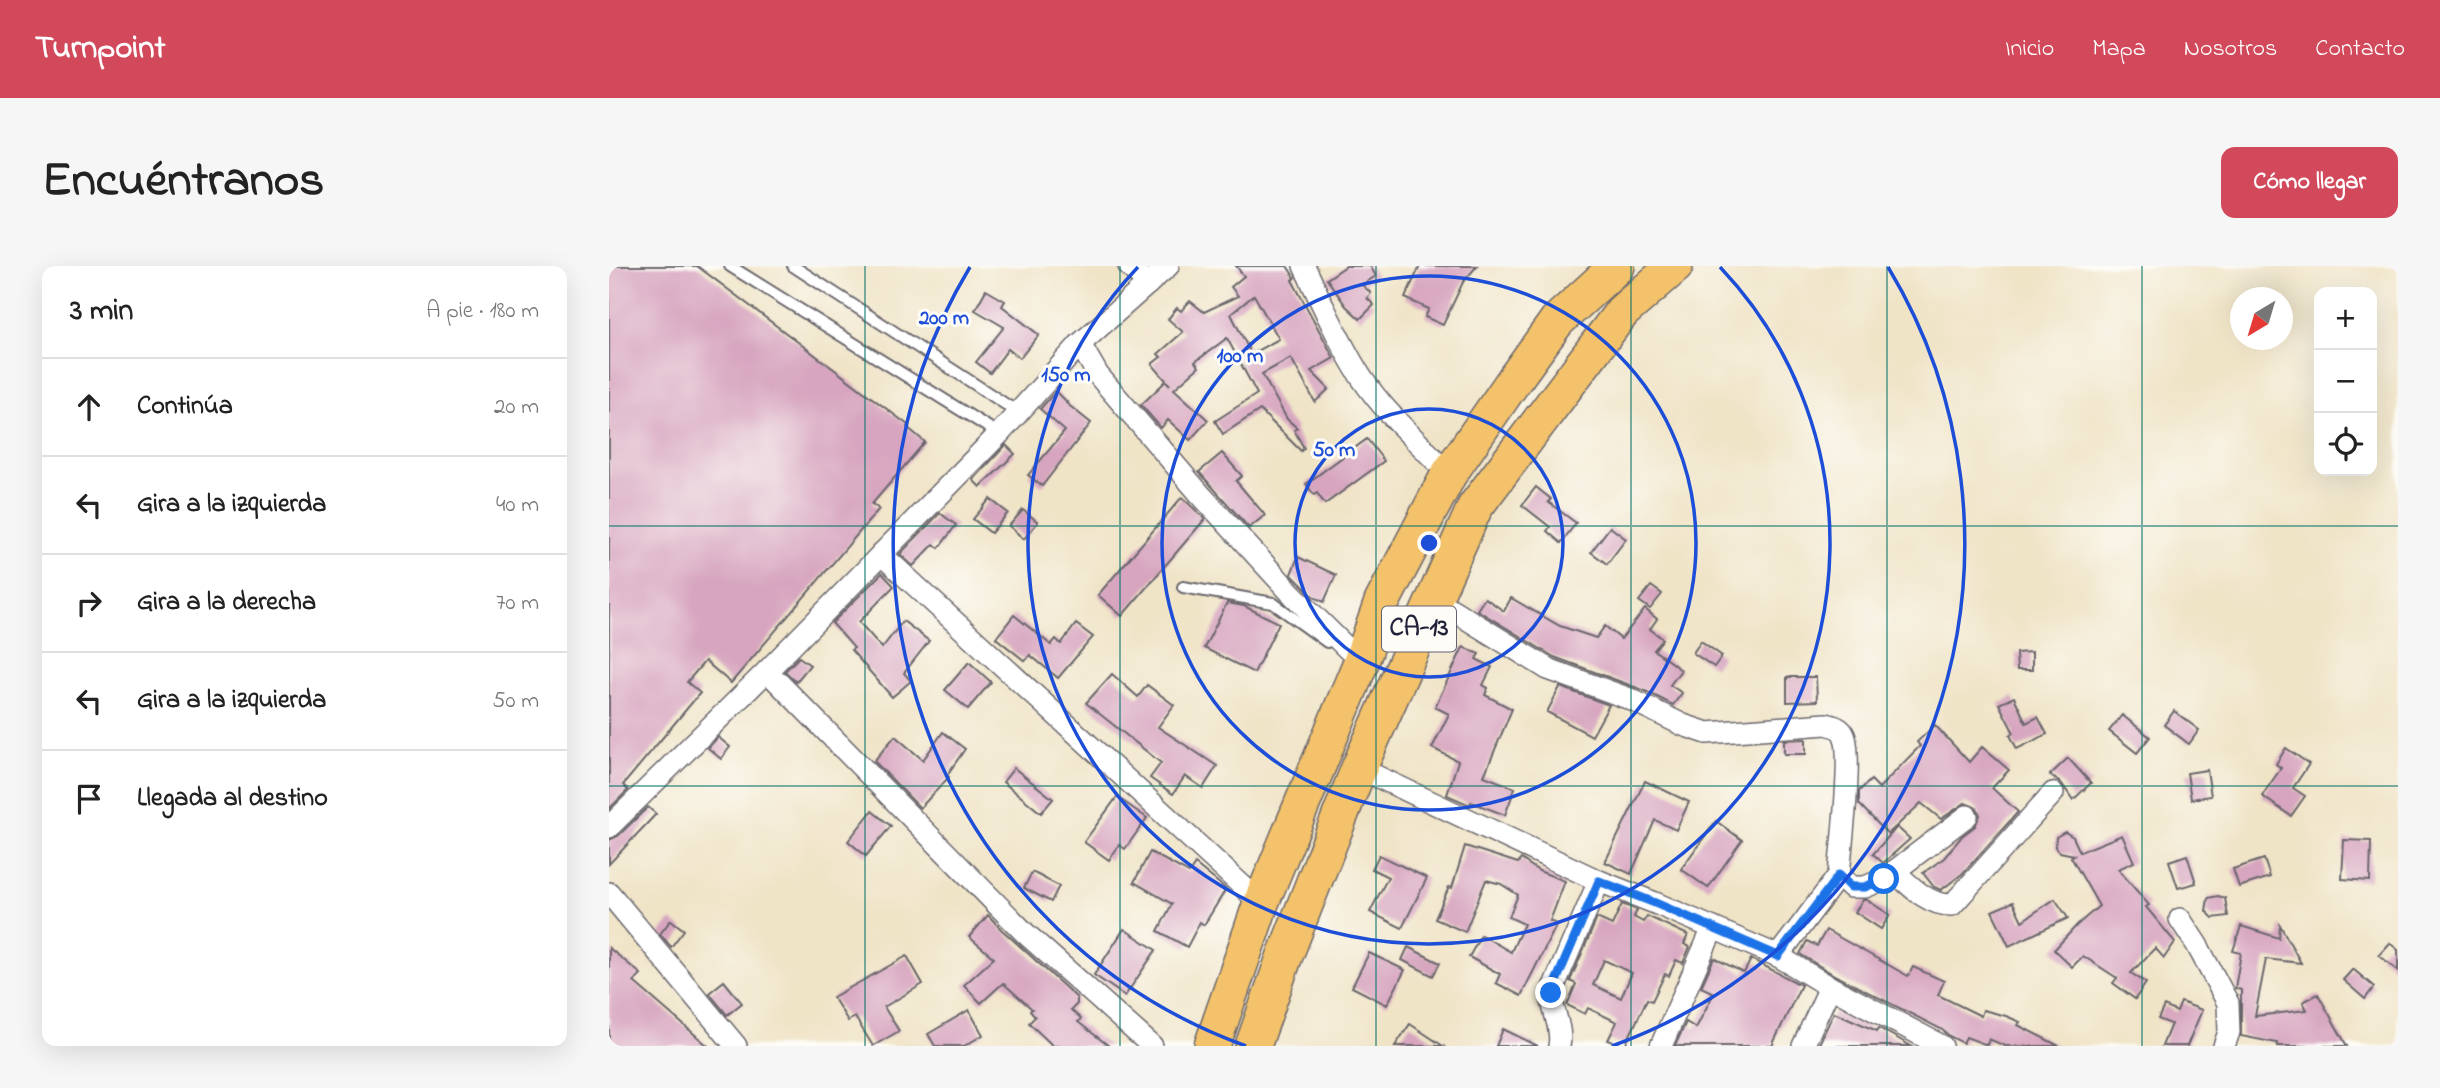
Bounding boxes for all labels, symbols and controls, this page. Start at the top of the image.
text: Turnpoint [35,25,166,73]
text: Inicio [2005,32,2054,67]
text: Mapa [2092,32,2146,67]
text: Nosotros [2184,32,2277,67]
text: Contacto [2315,32,2405,67]
text: Encuéntranos [42,146,324,218]
button: Cómo llegar [2221,147,2398,218]
north arrow [2230,287,2293,350]
map controls [2314,287,2377,476]
button: + [2314,287,2377,350]
text: 3 min [70,290,133,334]
text: A pie · 180 m [426,295,539,328]
text: 200 m [918,304,969,334]
text: 100 m [1217,342,1263,372]
button: − [2314,350,2377,413]
text: 150 m [1041,361,1091,391]
icon: ahead [70,388,108,426]
text: Continúa [137,388,233,426]
text: 20 m [494,391,539,424]
button: locate [2314,413,2377,476]
text: 50 m [1313,436,1355,466]
icon: left [70,486,108,524]
text: Gira a la izquierda [137,486,326,524]
text: 40 m [496,489,539,522]
centre of rings [1417,531,1441,555]
icon: right [70,584,108,622]
text: Gira a la derecha [137,584,316,622]
text: 70 m [496,587,539,620]
road number: CA-13 [1382,606,1456,652]
icon: left [70,682,108,720]
text: Gira a la izquierda [137,682,326,720]
text: 50 m [492,685,539,718]
icon: arrive [70,780,108,818]
text: Llegada al destino [137,780,328,818]
route start [1868,863,1899,894]
route end [1535,977,1566,1008]

